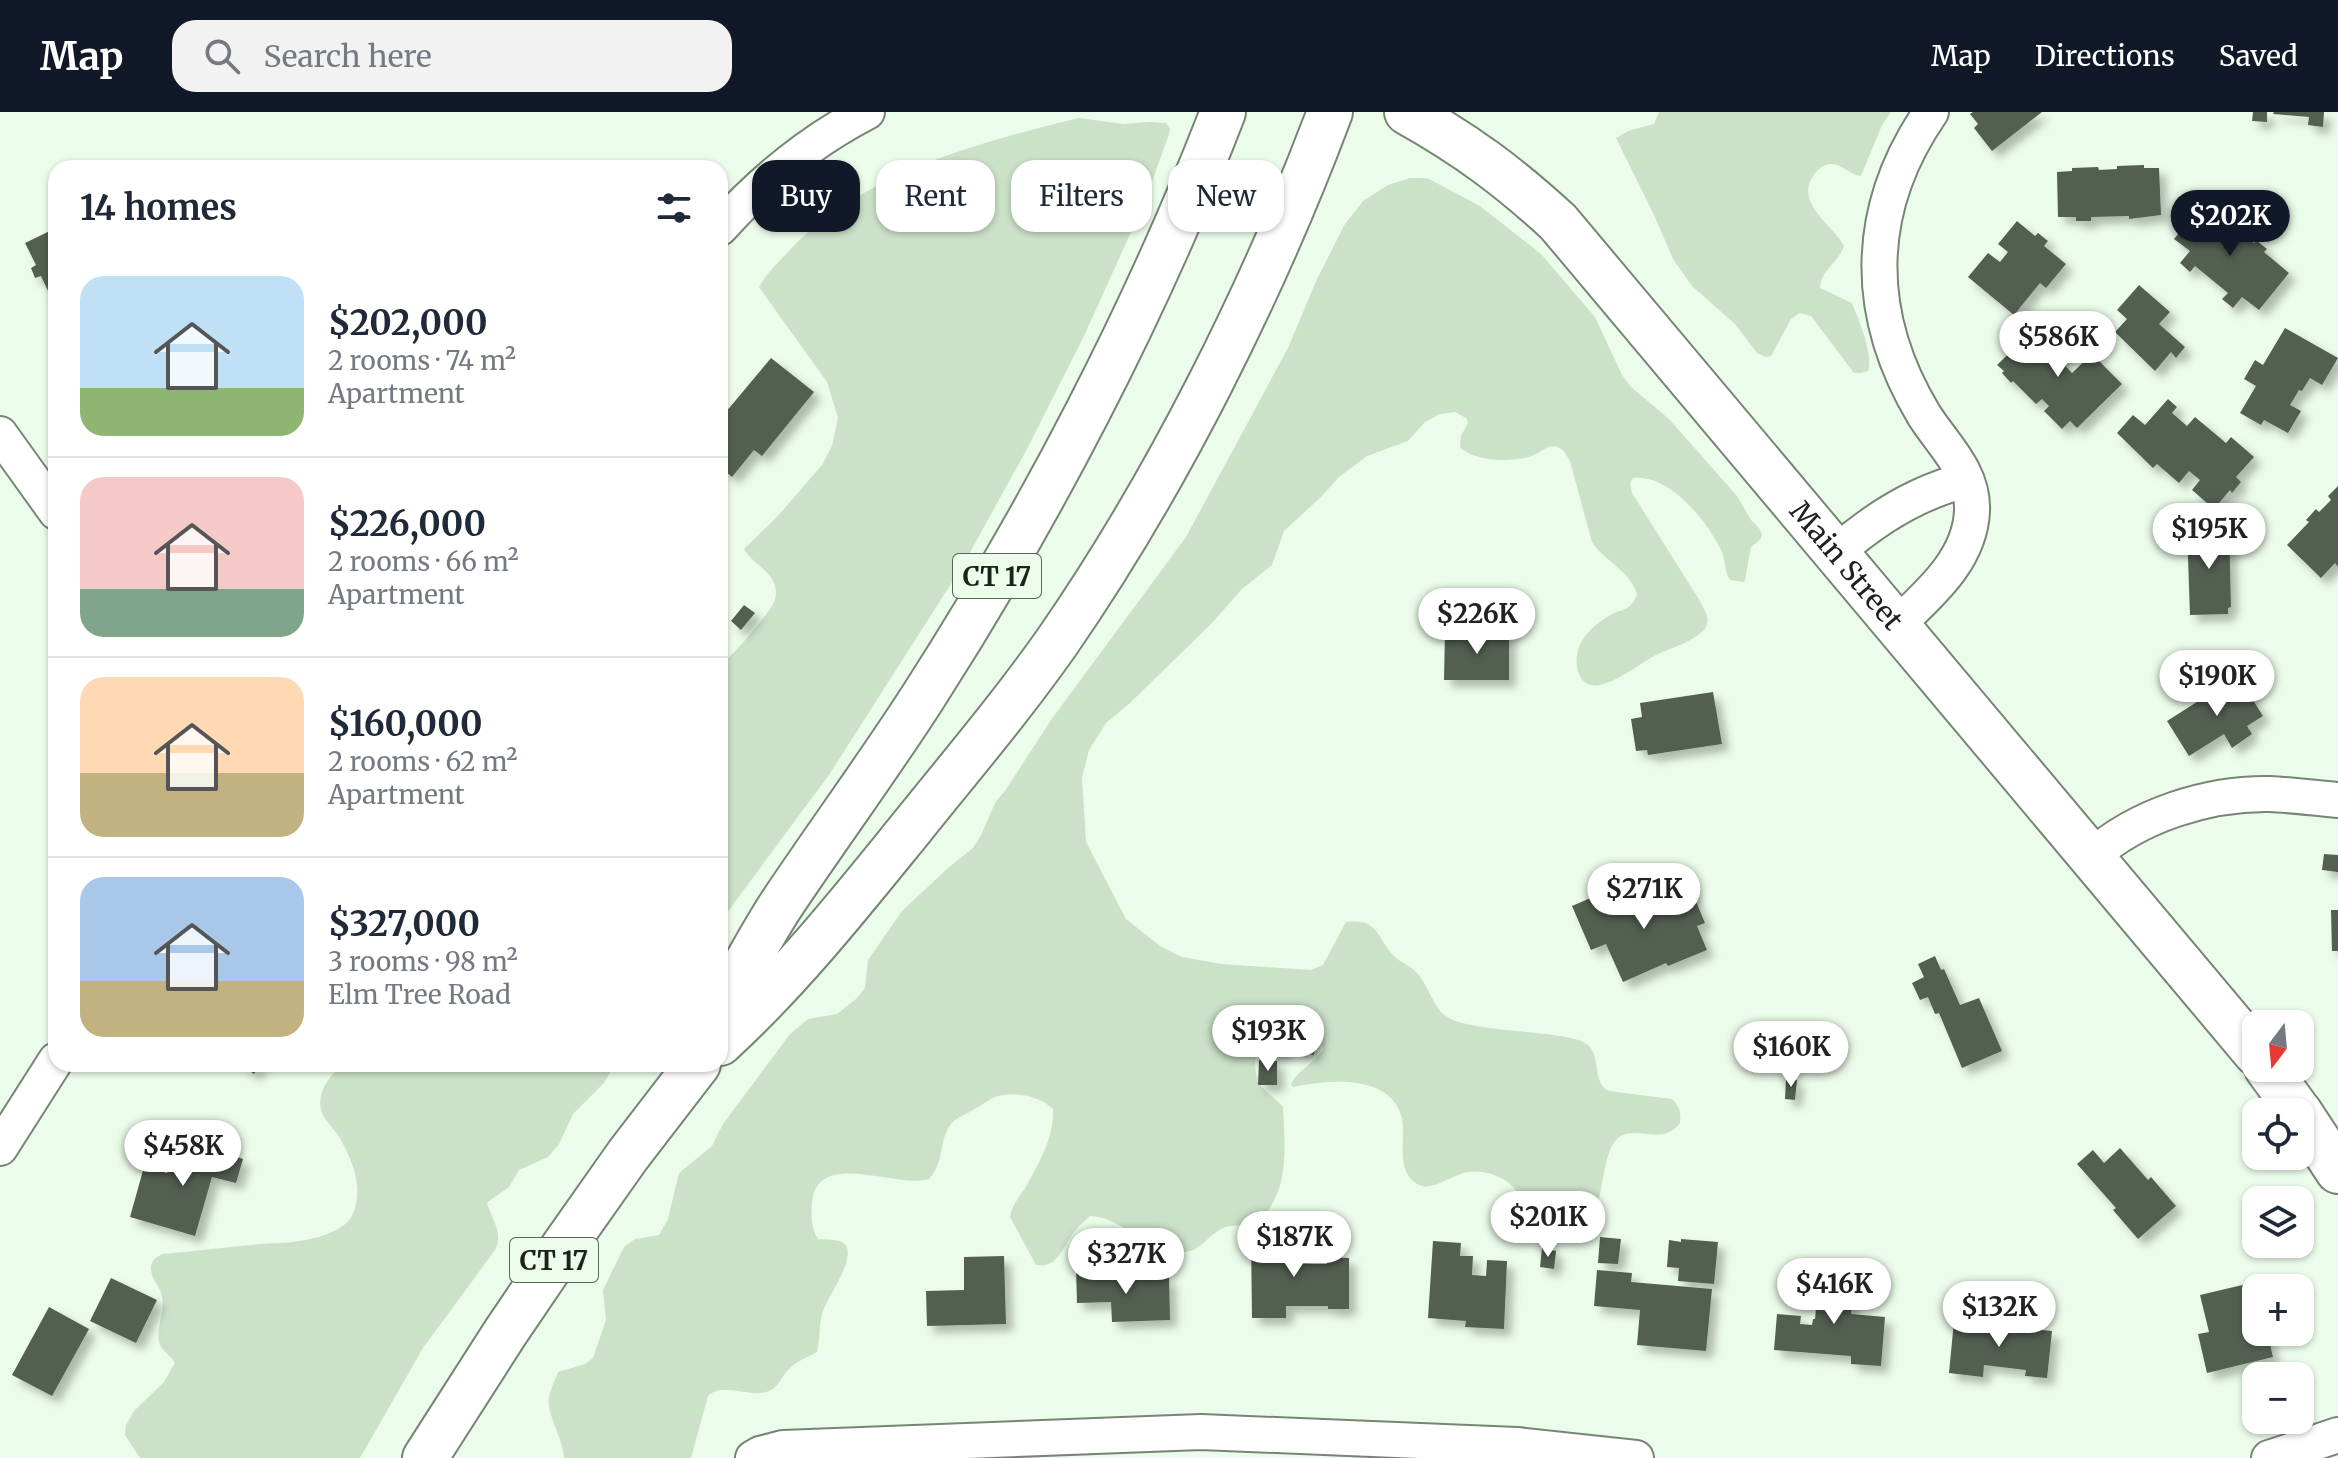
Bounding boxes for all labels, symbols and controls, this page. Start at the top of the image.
search box [172,20,732,92]
text: Map [40,33,124,80]
icon: search [200,34,244,78]
text: Search here [264,37,432,75]
text: Map [1931,38,1991,74]
text: Directions [2035,38,2175,74]
text: Saved [2219,38,2298,74]
chip: Buy [752,160,860,232]
chip: Rent [876,160,995,232]
chip: Filters [1011,160,1152,232]
chip: New [1168,160,1284,232]
icon: filters [652,186,696,230]
text: 14 homes [80,187,237,229]
pin: $202K [2174,190,2286,258]
text: $202K [2189,199,2271,232]
text: $202,000 [328,302,487,344]
icon: home [144,308,240,404]
pin: $586K [2002,311,2114,379]
text: $586K [2017,320,2099,353]
text: 2 rooms · 74 m² [328,344,516,377]
text: Apartment [328,377,465,410]
street label: Main Street [1782,494,1911,637]
text: $226,000 [328,503,486,545]
pin: $195K [2153,503,2265,571]
icon: home [144,509,240,605]
text: $195K [2171,512,2247,545]
text: 2 rooms · 66 m² [328,545,519,578]
road number: CT 17 [953,554,1041,598]
text: Apartment [328,578,465,611]
pin: $226K [1421,588,1533,656]
text: $226K [1436,597,1518,630]
pin: $190K [2161,650,2273,718]
text: $190K [2177,659,2257,692]
text: $160,000 [328,703,482,745]
icon: home [144,709,240,805]
text: 2 rooms · 62 m² [328,745,517,778]
text: Apartment [328,778,465,811]
pin: $271K [1588,863,1700,931]
text: $271K [1605,872,1683,905]
text: $327,000 [328,903,480,945]
icon: home [144,909,240,1005]
text: 3 rooms · 98 m² [328,945,518,978]
text: Elm Tree Road [328,978,511,1011]
pin: $193K [1212,1005,1324,1073]
north arrow [2242,1010,2314,1082]
map controls [2242,1010,2314,1434]
text: $193K [1230,1014,1306,1047]
pin: $160K [1735,1021,1847,1089]
text: $160K [1751,1030,1831,1063]
button: locate [2242,1098,2314,1170]
pin: $458K [127,1120,239,1188]
text: $458K [142,1129,224,1162]
button: layers [2242,1186,2314,1258]
pin: $201K [1492,1191,1604,1259]
text: $201K [1508,1200,1588,1233]
pin: $187K [1238,1211,1350,1279]
text: $187K [1255,1220,1333,1253]
pin: $327K [1070,1228,1182,1296]
text: $327K [1086,1237,1166,1270]
road number: CT 17 [510,1238,598,1282]
pin: $416K [1778,1258,1890,1326]
text: $416K [1795,1267,1873,1300]
button: + [2242,1274,2314,1346]
pin: $132K [1943,1281,2055,1349]
text: $132K [1961,1290,2037,1323]
button: − [2242,1362,2314,1434]

